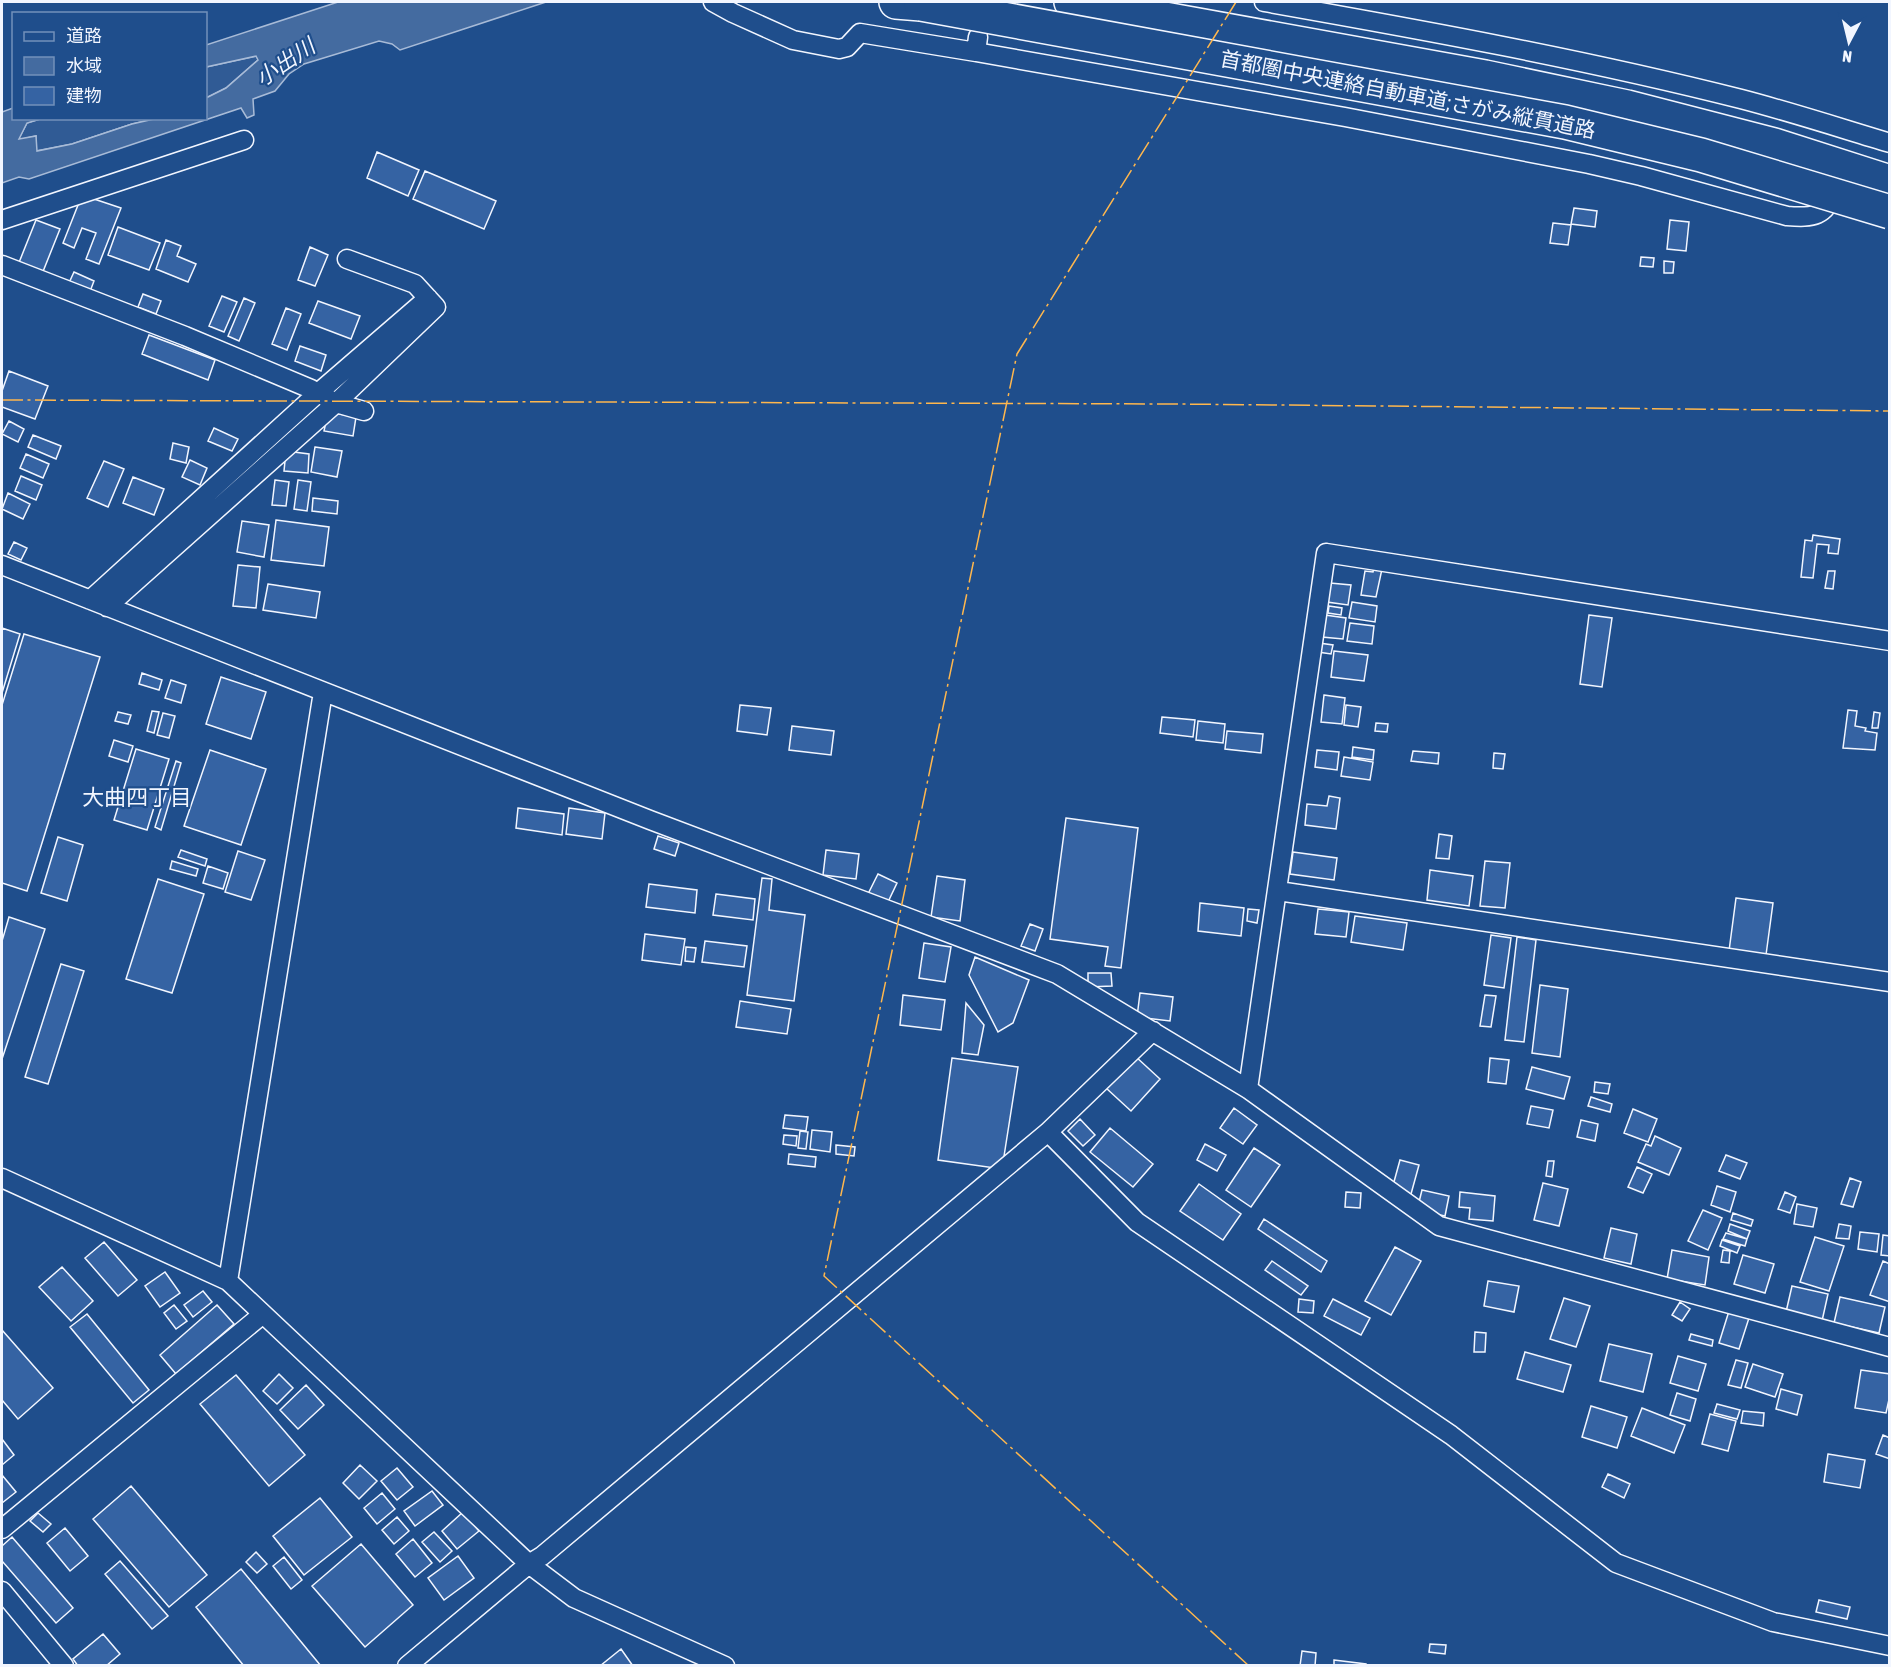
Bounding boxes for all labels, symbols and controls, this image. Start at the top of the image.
legend [12,12,207,120]
north arrow [1819,12,1879,72]
text: 道路 [66,25,102,46]
water label: 小出川 [250,32,321,91]
street label: 首都圏中央連絡自動車道;さがみ縦貫道路 [1218,46,1598,142]
text: N [1841,47,1853,66]
text: 水域 [66,55,102,76]
text: 建物 [66,85,102,106]
district label: 大曲四丁目 [82,784,192,810]

